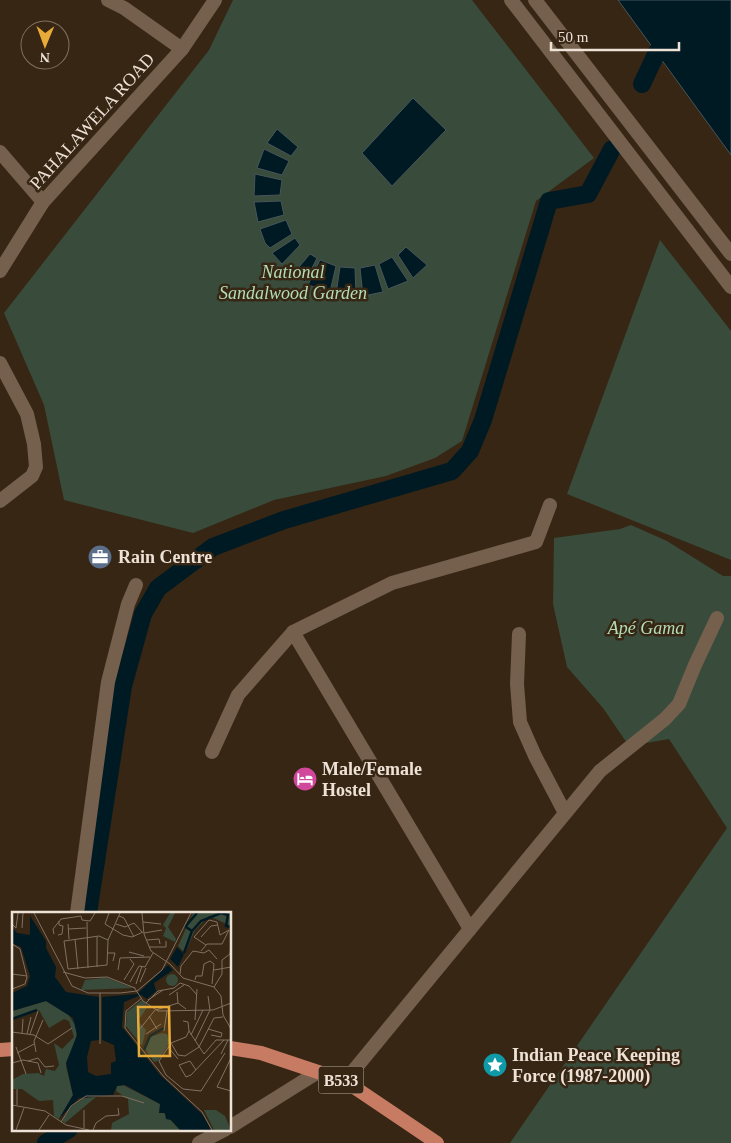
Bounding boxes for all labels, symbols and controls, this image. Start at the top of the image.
north arrow [20,20,70,70]
scale bar [551,20,678,52]
text: 50 m [558,29,589,45]
street label: PAHALAWELA ROAD [26,49,158,193]
text: N [40,50,50,65]
park label: National Sandalwood Garden [219,262,367,303]
office icon: Rain Centre [87,544,113,570]
place label: Rain Centre [118,547,212,567]
park label: Apé Gama [607,618,684,638]
place label: Male/Female Hostel [322,759,422,800]
hotel icon: Male/Female Hostel [292,766,318,792]
inset map [12,912,231,1130]
place label: Indian Peace Keeping Force (1987-2000) [512,1045,680,1087]
place icon: Indian Peace Keeping Force (1987-2000) [482,1052,508,1078]
road number: B533 [318,1066,364,1094]

